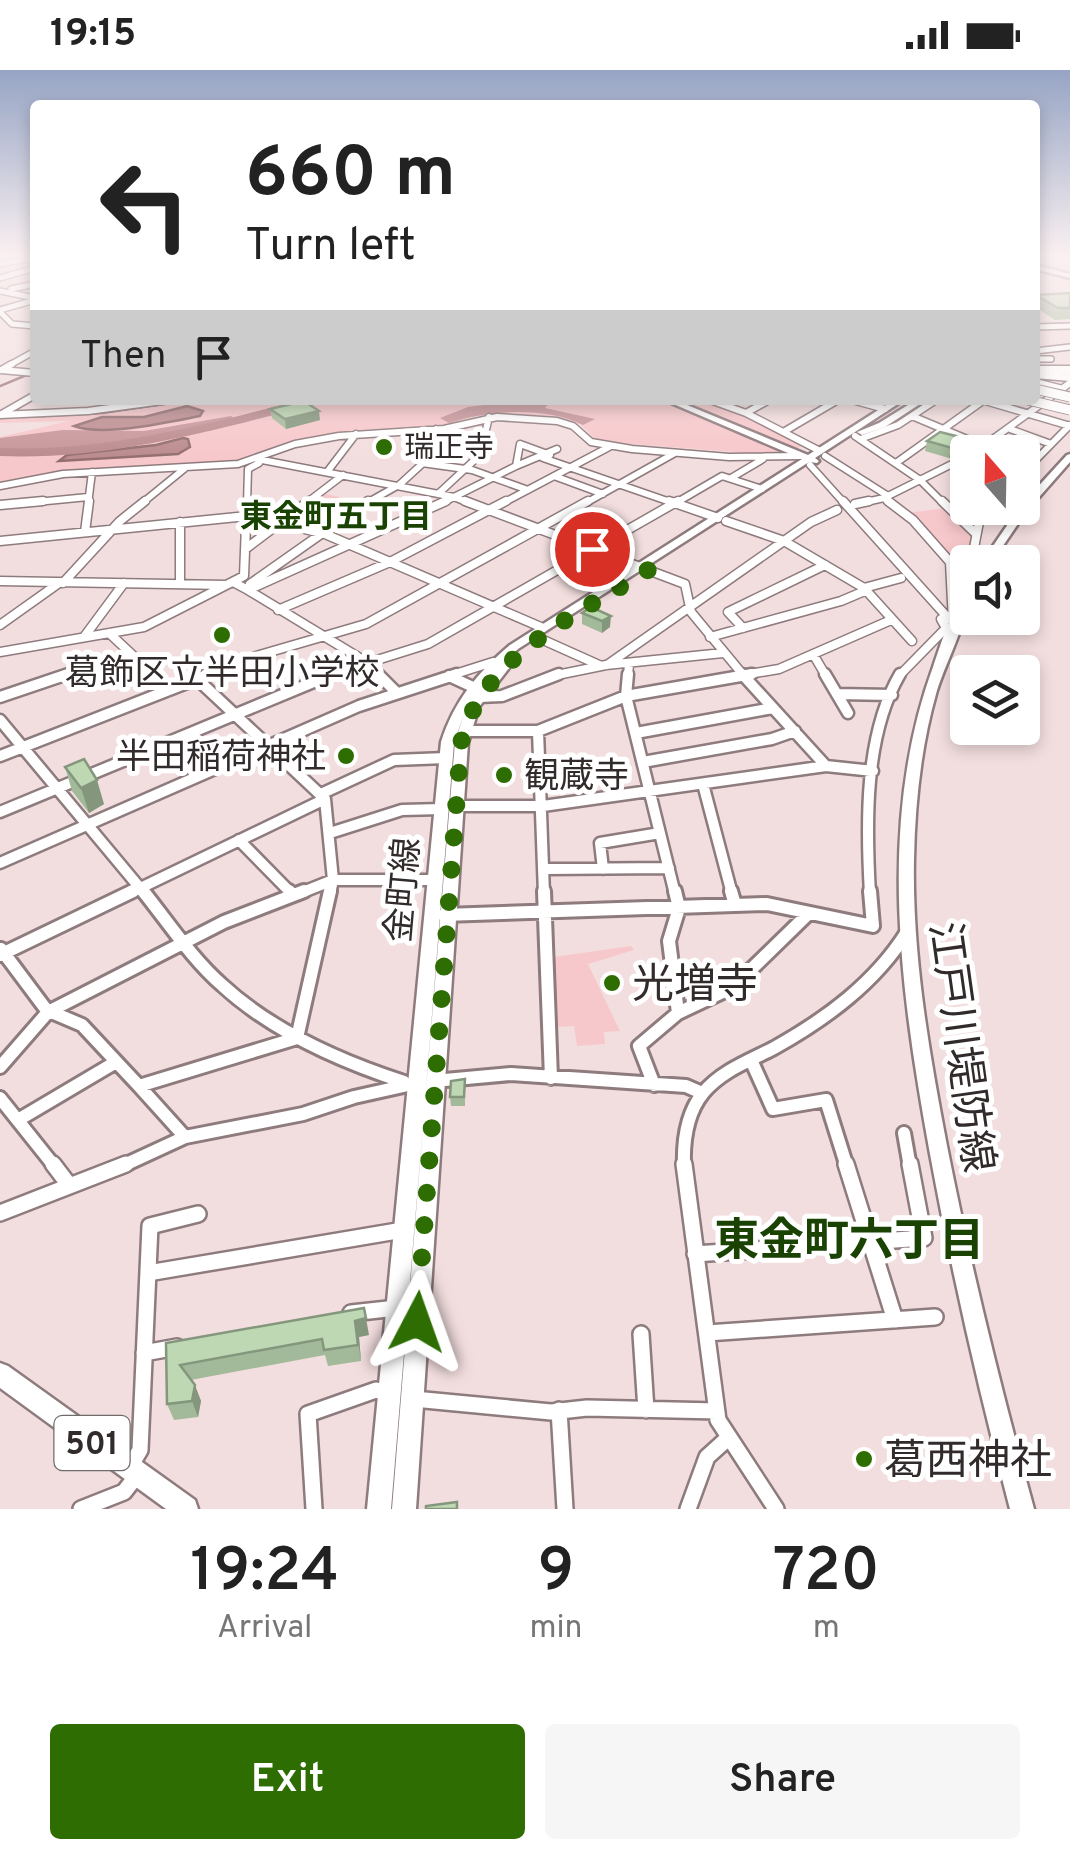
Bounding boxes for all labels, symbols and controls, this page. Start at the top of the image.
text: 19:15 [50,11,136,60]
text: 660 m [245,132,456,221]
icon: left [80,140,210,270]
text: Turn left [245,219,416,276]
icon: arrive [186,330,241,385]
text: Then [80,333,166,382]
place label: 瑞正寺 [404,431,494,468]
north arrow [950,435,1040,525]
map controls [950,435,1040,745]
marker: 瑞正寺 [373,436,395,458]
district label: 東金町五丁目 [240,499,432,539]
pin [550,507,635,592]
icon: arrive [565,522,620,577]
button: sound [950,545,1040,635]
marker: 葛飾区立半田小学校 [211,624,233,646]
place label: 葛飾区立半田小学校 [64,653,380,697]
button: layers [950,655,1040,745]
place label: 半田稲荷神社 [116,737,326,781]
marker: 半田稲荷神社 [335,745,357,767]
place label: 観蔵寺 [524,756,629,800]
marker: 観蔵寺 [493,764,515,786]
street label: 金町線 [378,836,431,944]
street label: 江戸川堤防線 [915,919,1002,1176]
place label: 光増寺 [632,961,758,1014]
marker: 光増寺 [601,972,623,994]
district label: 東金町六丁目 [714,1215,984,1272]
position arrow [365,1270,469,1374]
road number: 501 [54,1416,130,1470]
place label: 葛西神社 [884,1437,1052,1490]
marker: 葛西神社 [853,1448,875,1470]
text: 19:24 [190,1536,339,1612]
text: 9 [538,1536,574,1612]
text: 720 [773,1536,880,1612]
text: Arrival [217,1609,312,1649]
text: min [529,1609,583,1649]
text: m [813,1609,840,1649]
button: Exit [50,1724,525,1839]
button: Share [545,1724,1020,1839]

